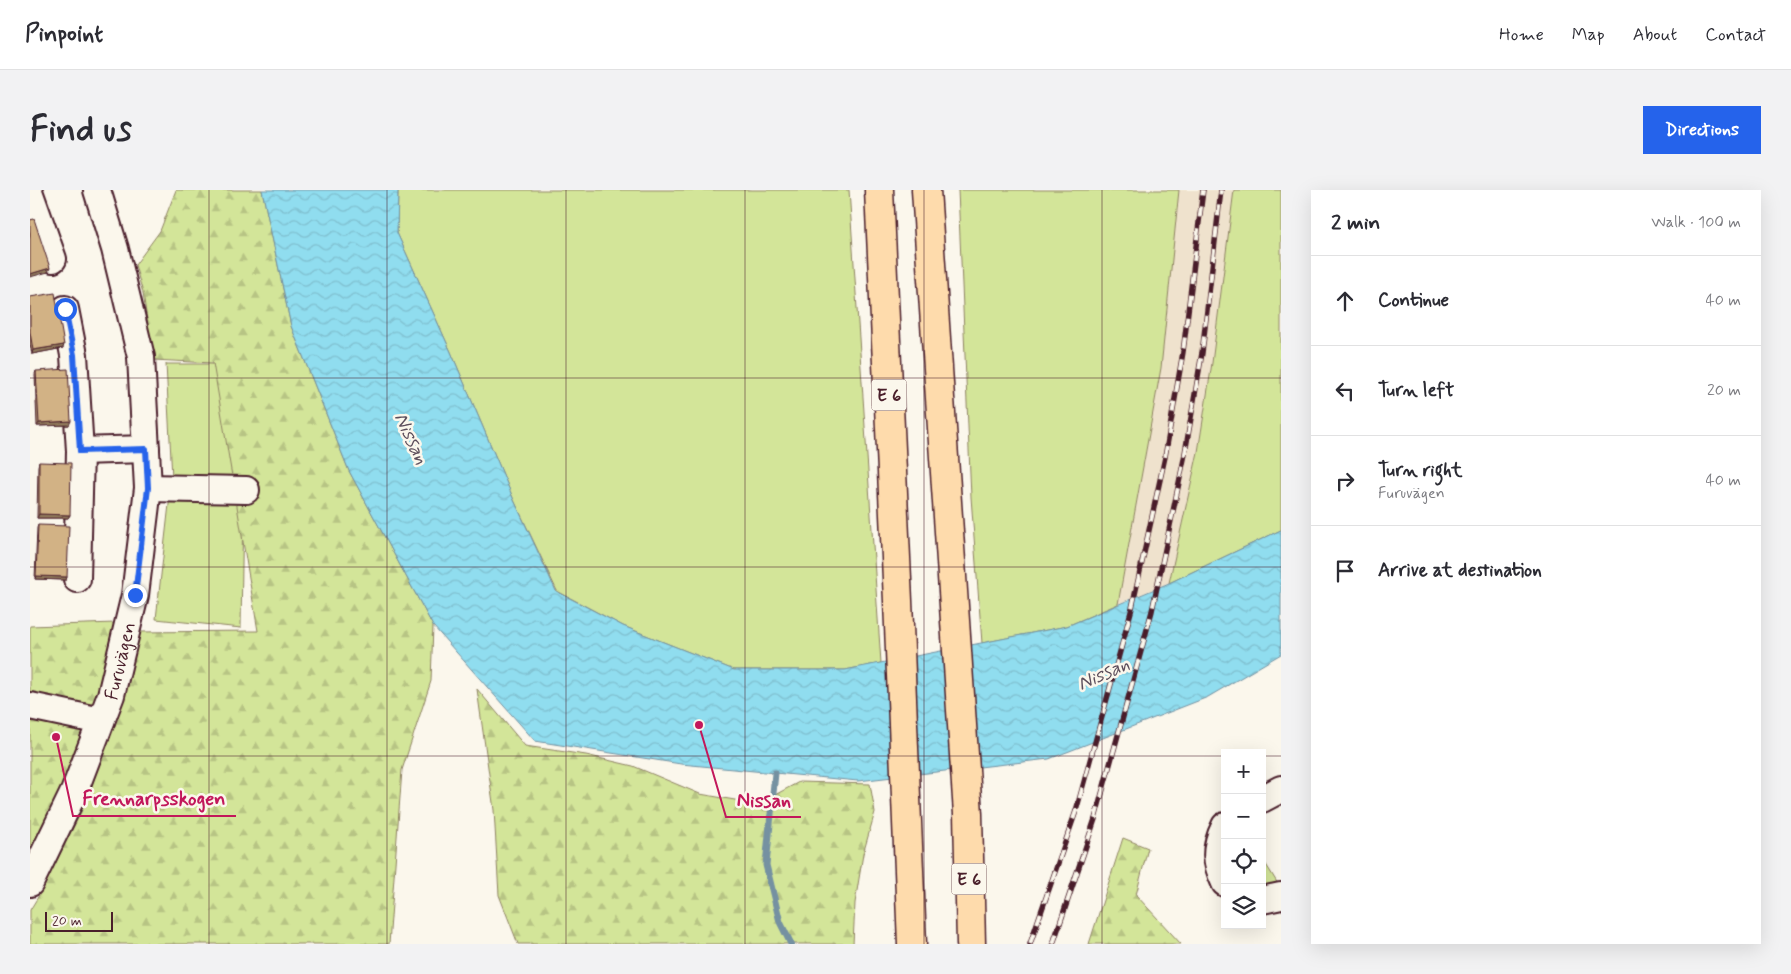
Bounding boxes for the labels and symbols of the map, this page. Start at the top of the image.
route start [54,298,77,321]
road number: E 6 [872,380,906,410]
water label: Nissan [387,408,434,469]
route end [124,584,147,607]
street label: Furuvägen [99,620,142,703]
water label: Nissan [1073,651,1134,698]
callout: Frennarpsskogen [73,781,236,816]
callout: Nissan [726,782,801,817]
text: Frennarpsskogen [82,786,226,813]
text: Nissan [737,788,791,815]
road number: E 6 [952,864,986,894]
scale bar [45,909,112,932]

